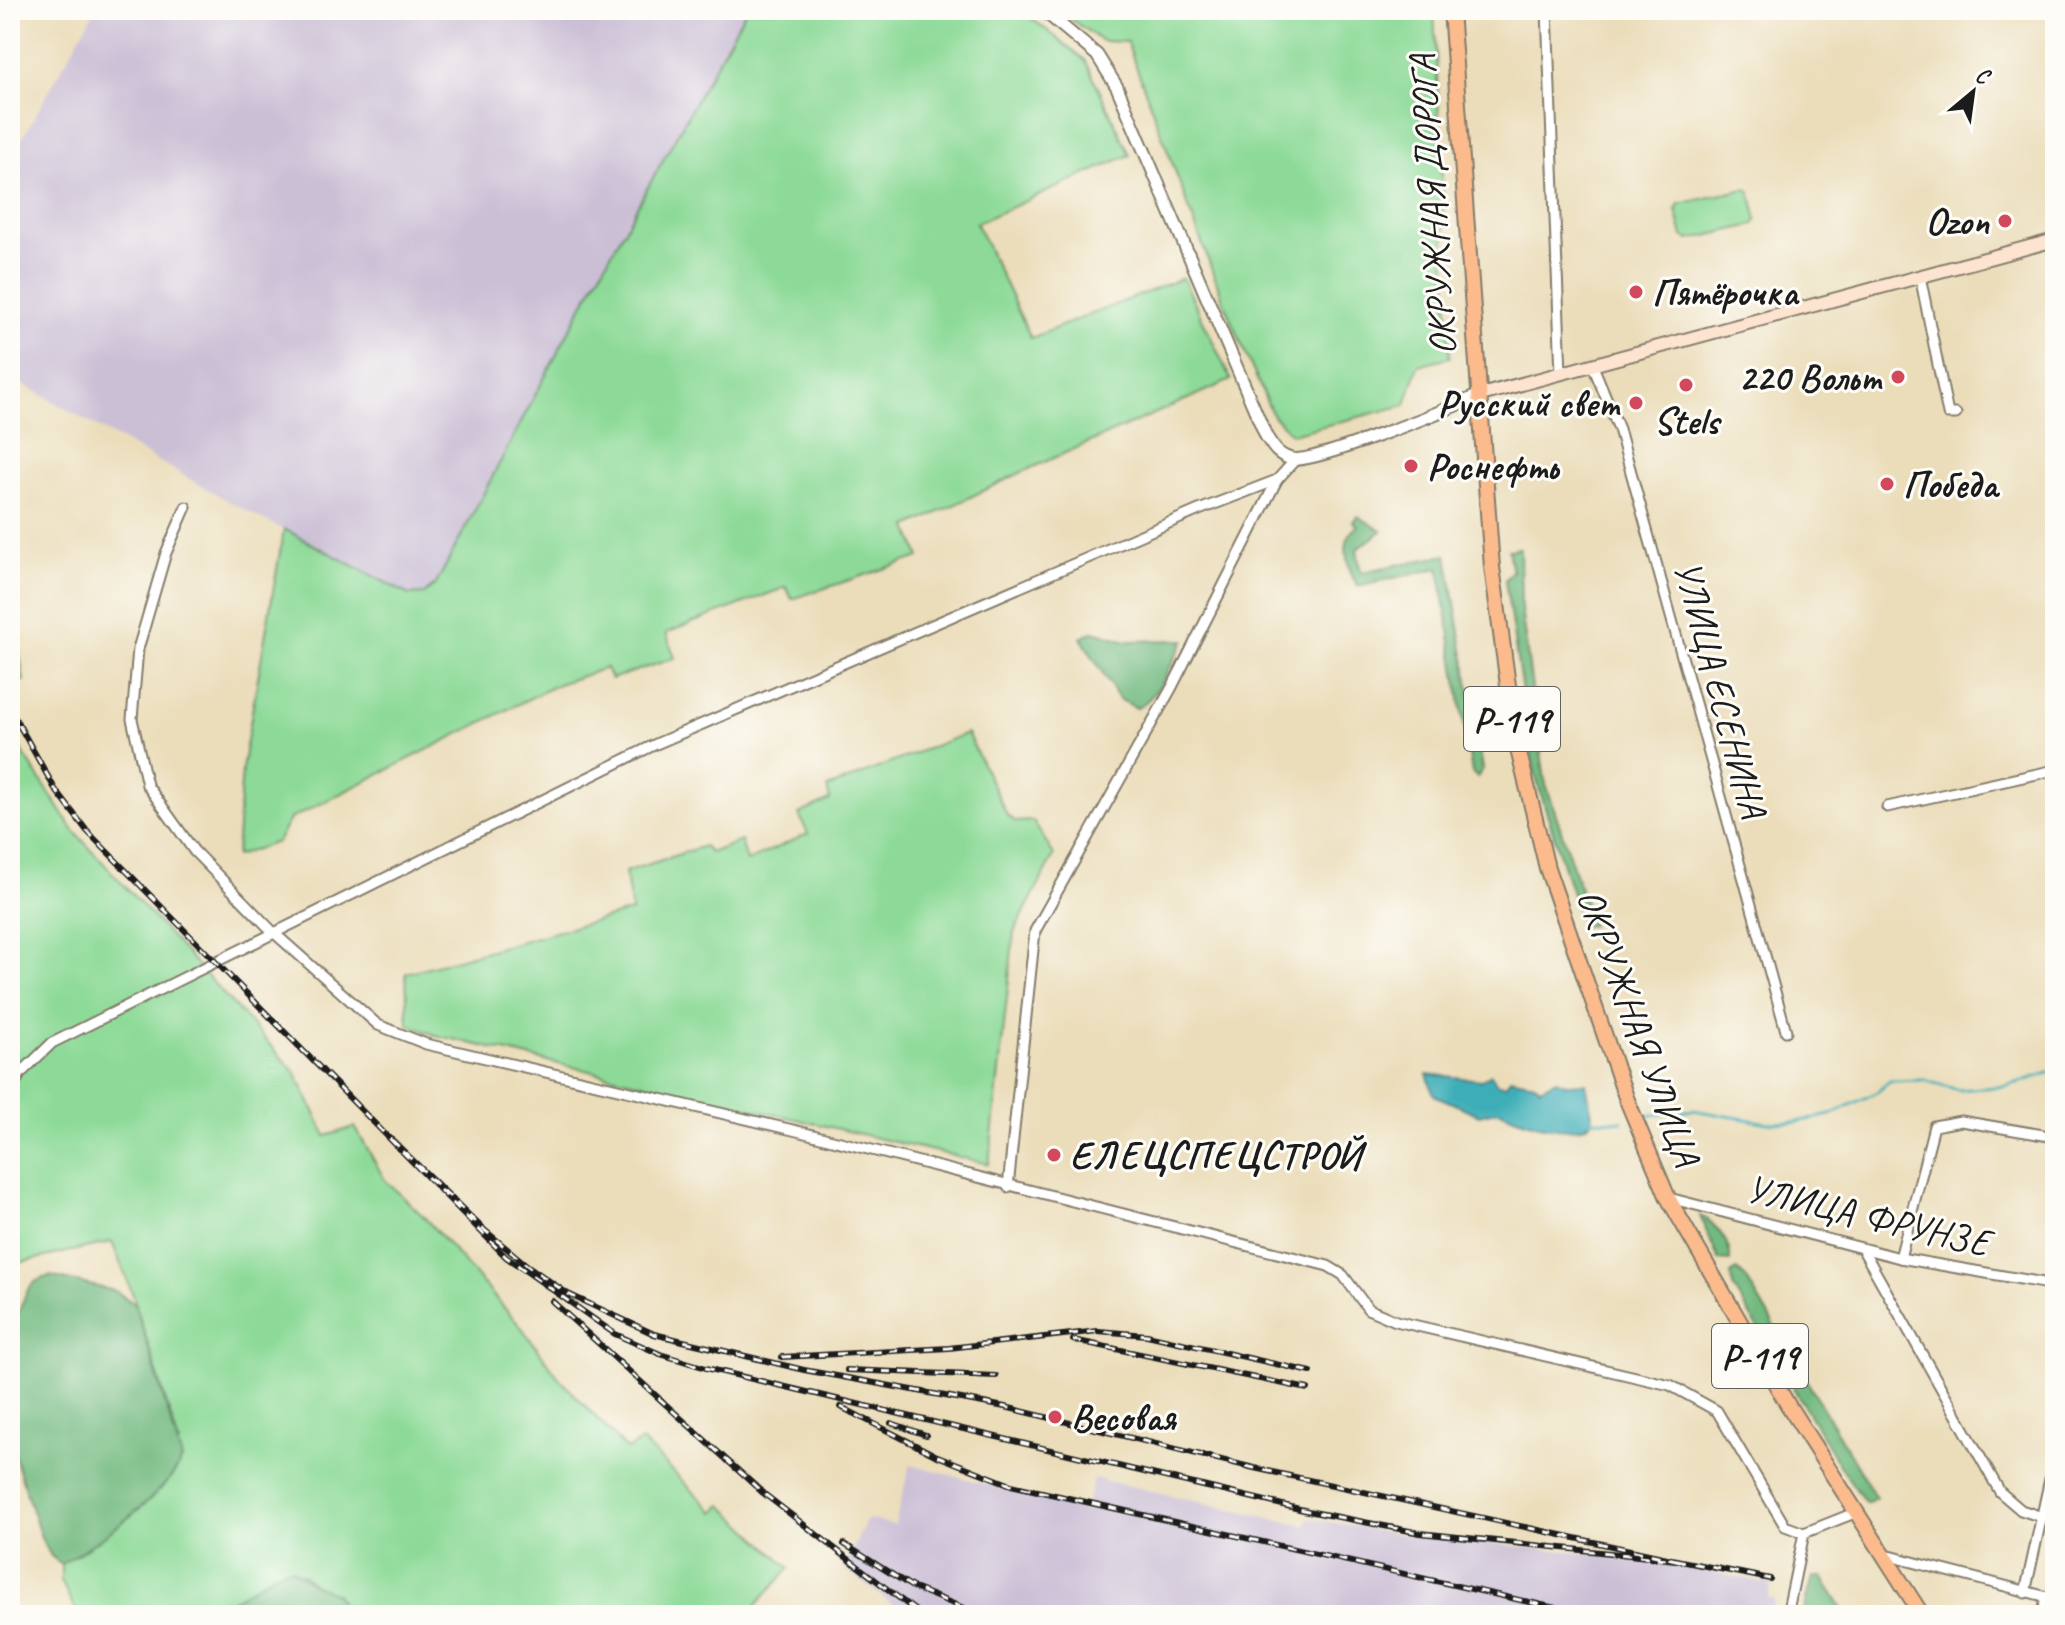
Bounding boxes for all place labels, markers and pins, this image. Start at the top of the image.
place label: Ozon [1926,198,1991,245]
marker: Ozon [1996,212,2014,230]
place label: Пятёрочка [1652,269,1800,316]
marker: Пятёрочка [1627,283,1645,301]
place label: 220 Вольт [1738,354,1883,401]
marker: 220 Вольт [1889,368,1907,386]
marker: Stels [1677,376,1695,394]
place label: Русский свет [1438,380,1621,427]
marker: Русский свет [1627,394,1645,412]
place label: Stels [1654,398,1722,445]
place label: Роснефть [1427,443,1560,490]
marker: Роснефть [1402,457,1420,475]
place label: Победа [1903,461,2001,508]
marker: Победа [1878,475,1896,493]
place label: ЕЛЕЦСПЕЦСТРОЙ [1070,1132,1368,1179]
marker: ЕЛЕЦСПЕЦСТРОЙ [1045,1146,1063,1164]
place label: Весовая [1071,1394,1177,1441]
marker: Весовая [1046,1408,1064,1426]

